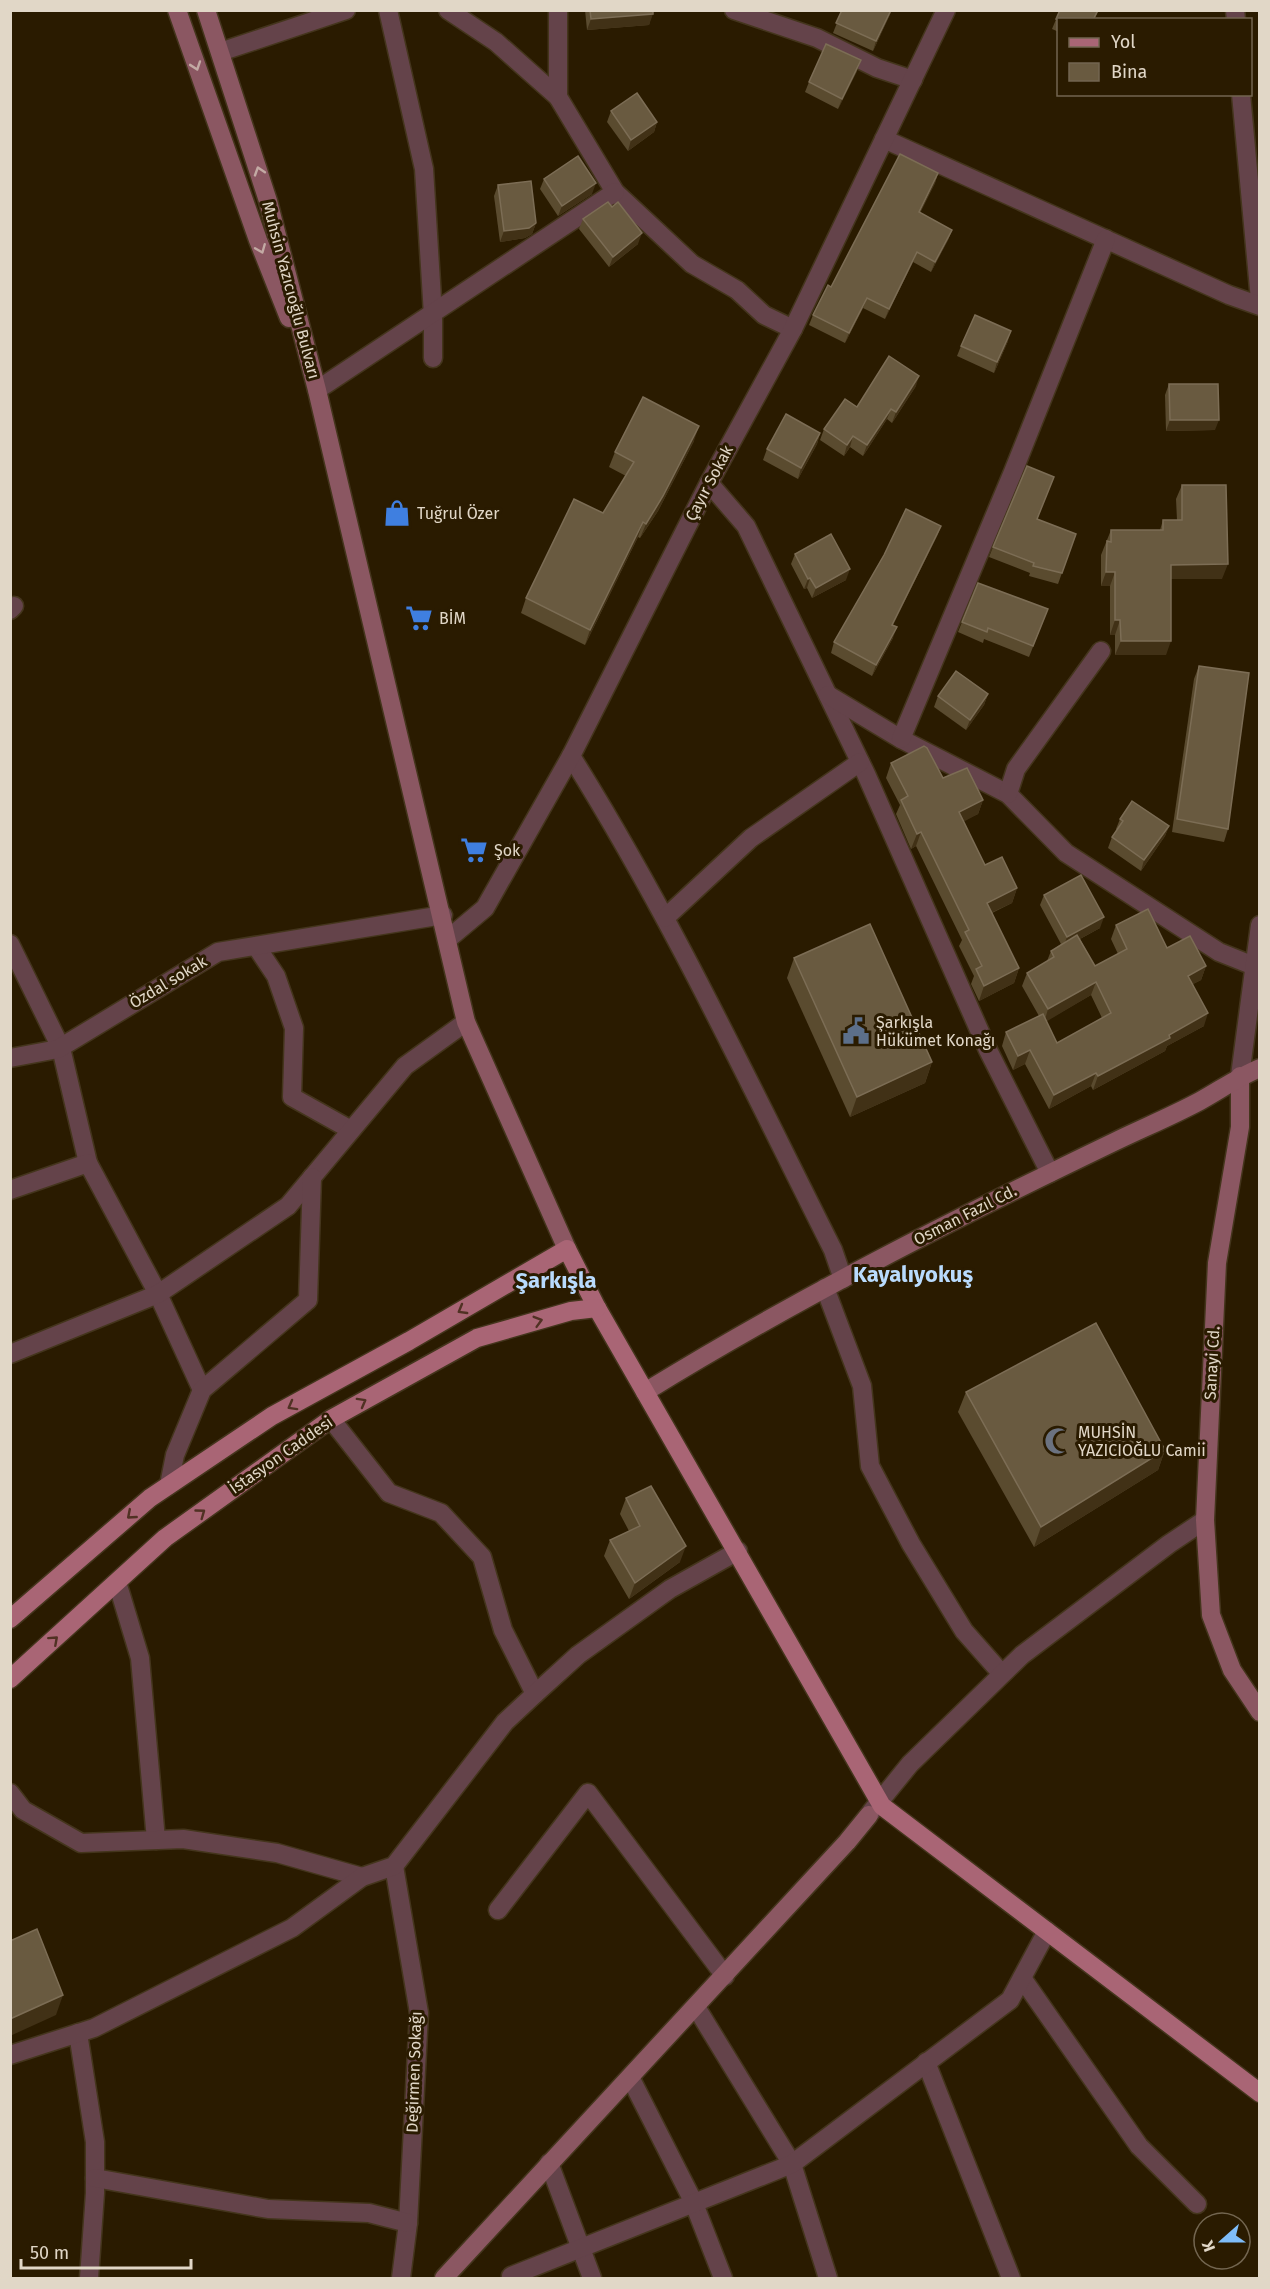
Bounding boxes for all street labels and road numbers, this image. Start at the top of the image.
street label: Muhsin Yazıcıoğlu Bulvarı [258,199,324,381]
street label: Çayır Sokak [681,441,738,525]
street label: Özdal sokak [126,951,211,1012]
street label: Osman Fazıl Cd. [910,1181,1020,1249]
street label: Sanayi Cd. [1201,1325,1223,1400]
street label: İstasyon Caddesi [225,1411,336,1498]
street label: Değirmen Sokağı [402,2011,426,2133]

